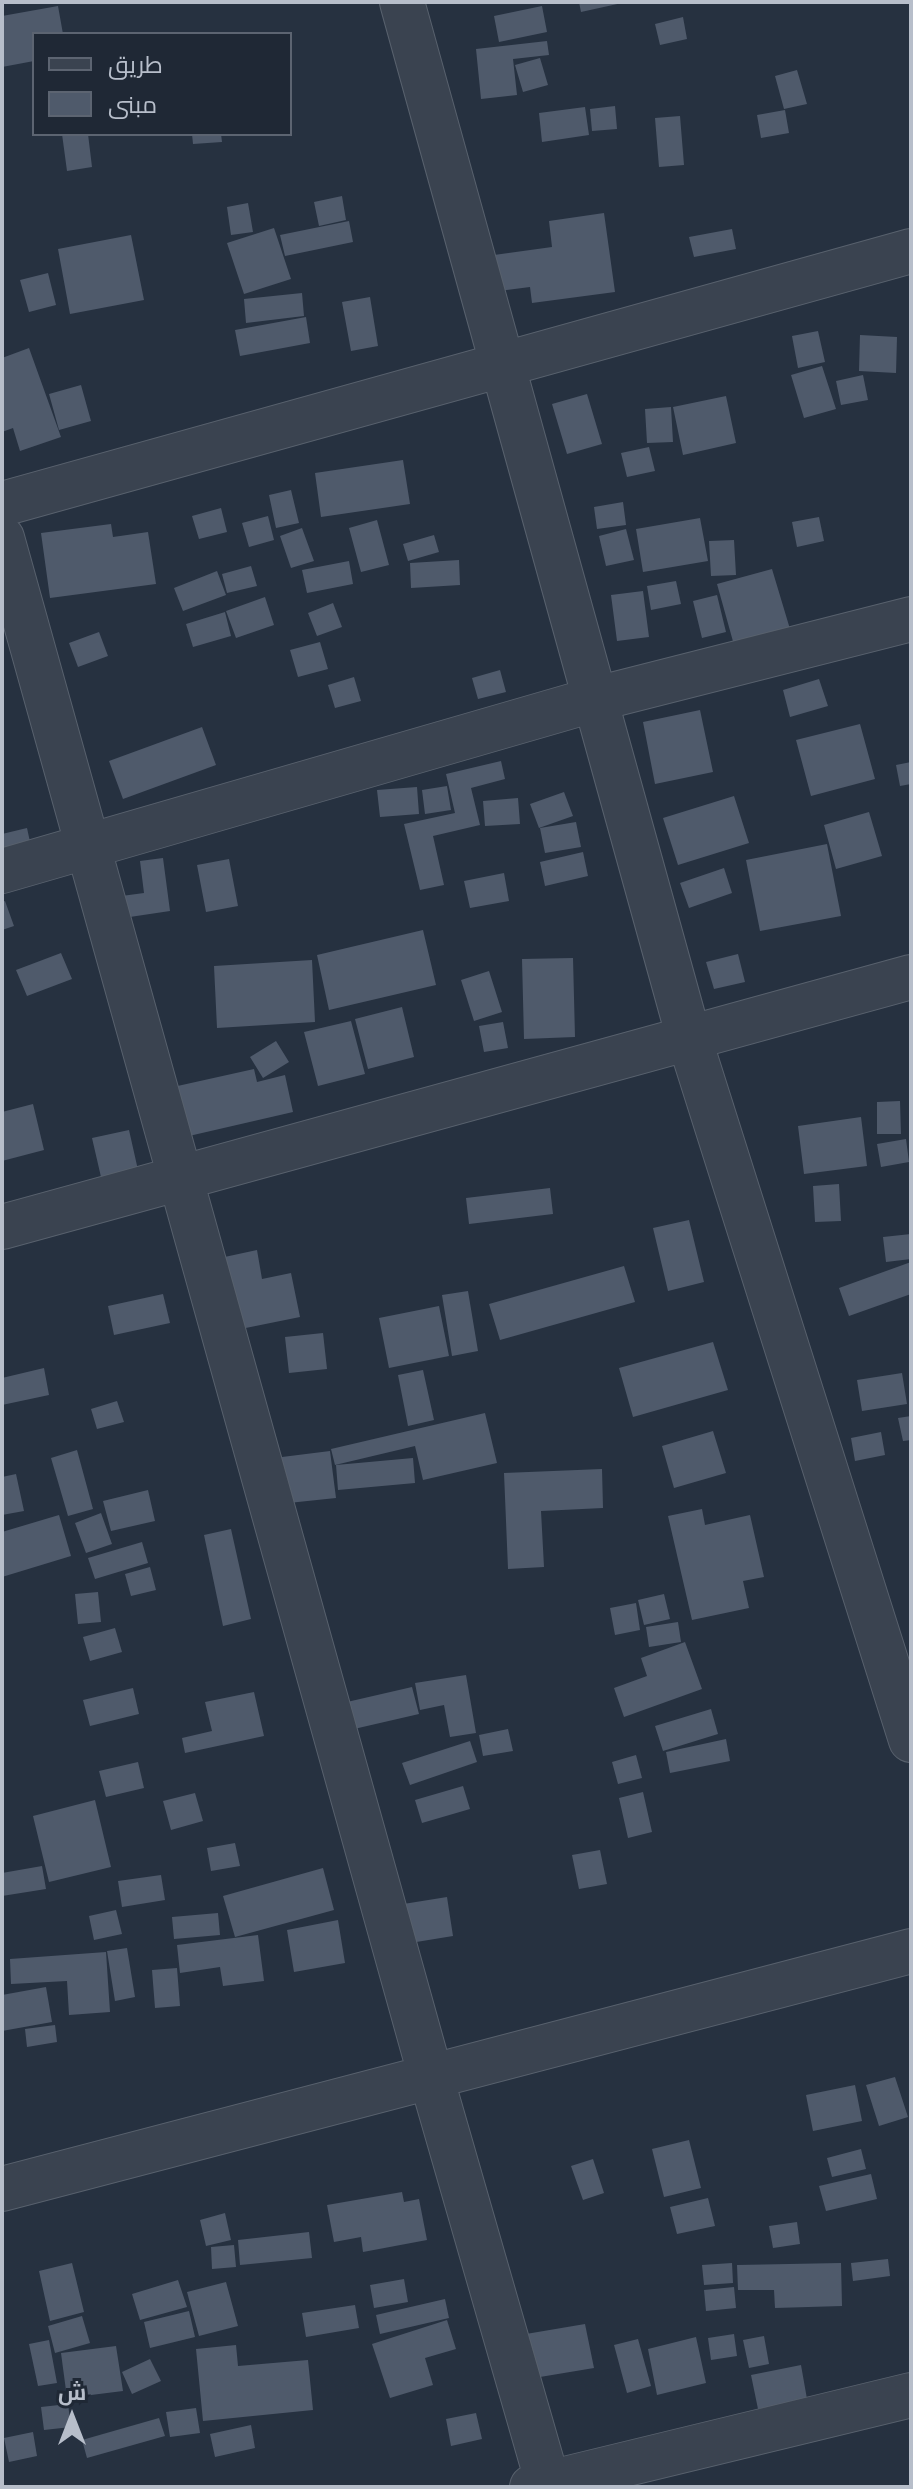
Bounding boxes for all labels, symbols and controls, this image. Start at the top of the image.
legend [32,32,292,136]
text: طريق [108,51,163,79]
text: مبنى [108,91,157,119]
north arrow [32,2377,112,2457]
text: ش [58,2379,86,2406]

